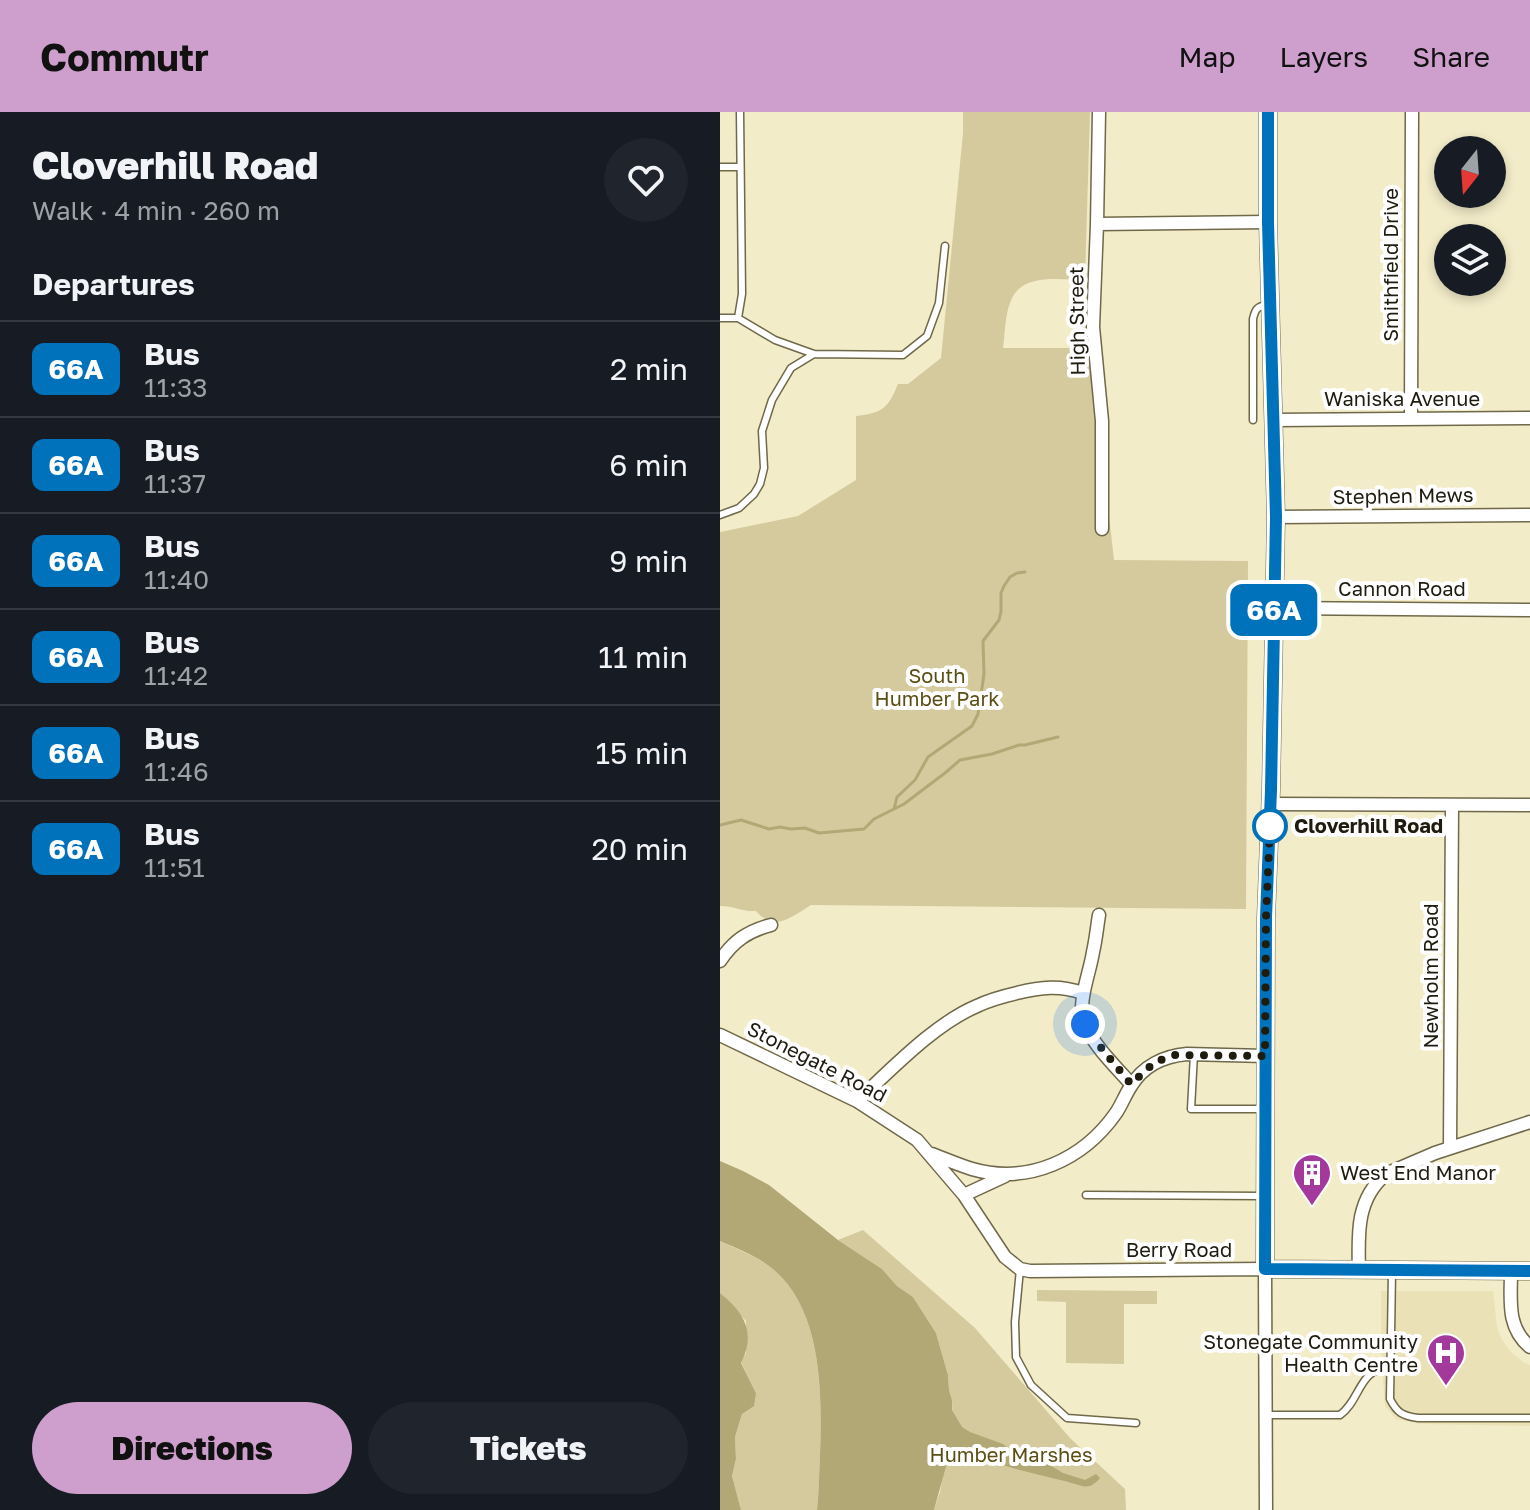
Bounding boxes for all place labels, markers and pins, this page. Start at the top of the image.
marker: Cloverhill Road [1253,809,1287,843]
place label: Cloverhill Road [1294,813,1443,837]
building icon: West End Manor [1291,1152,1333,1207]
place label: West End Manor [1340,1160,1496,1184]
place label: Stonegate Community Health Centre [1203,1329,1418,1376]
hospital icon: Stonegate Community Health Centre [1425,1332,1467,1387]

